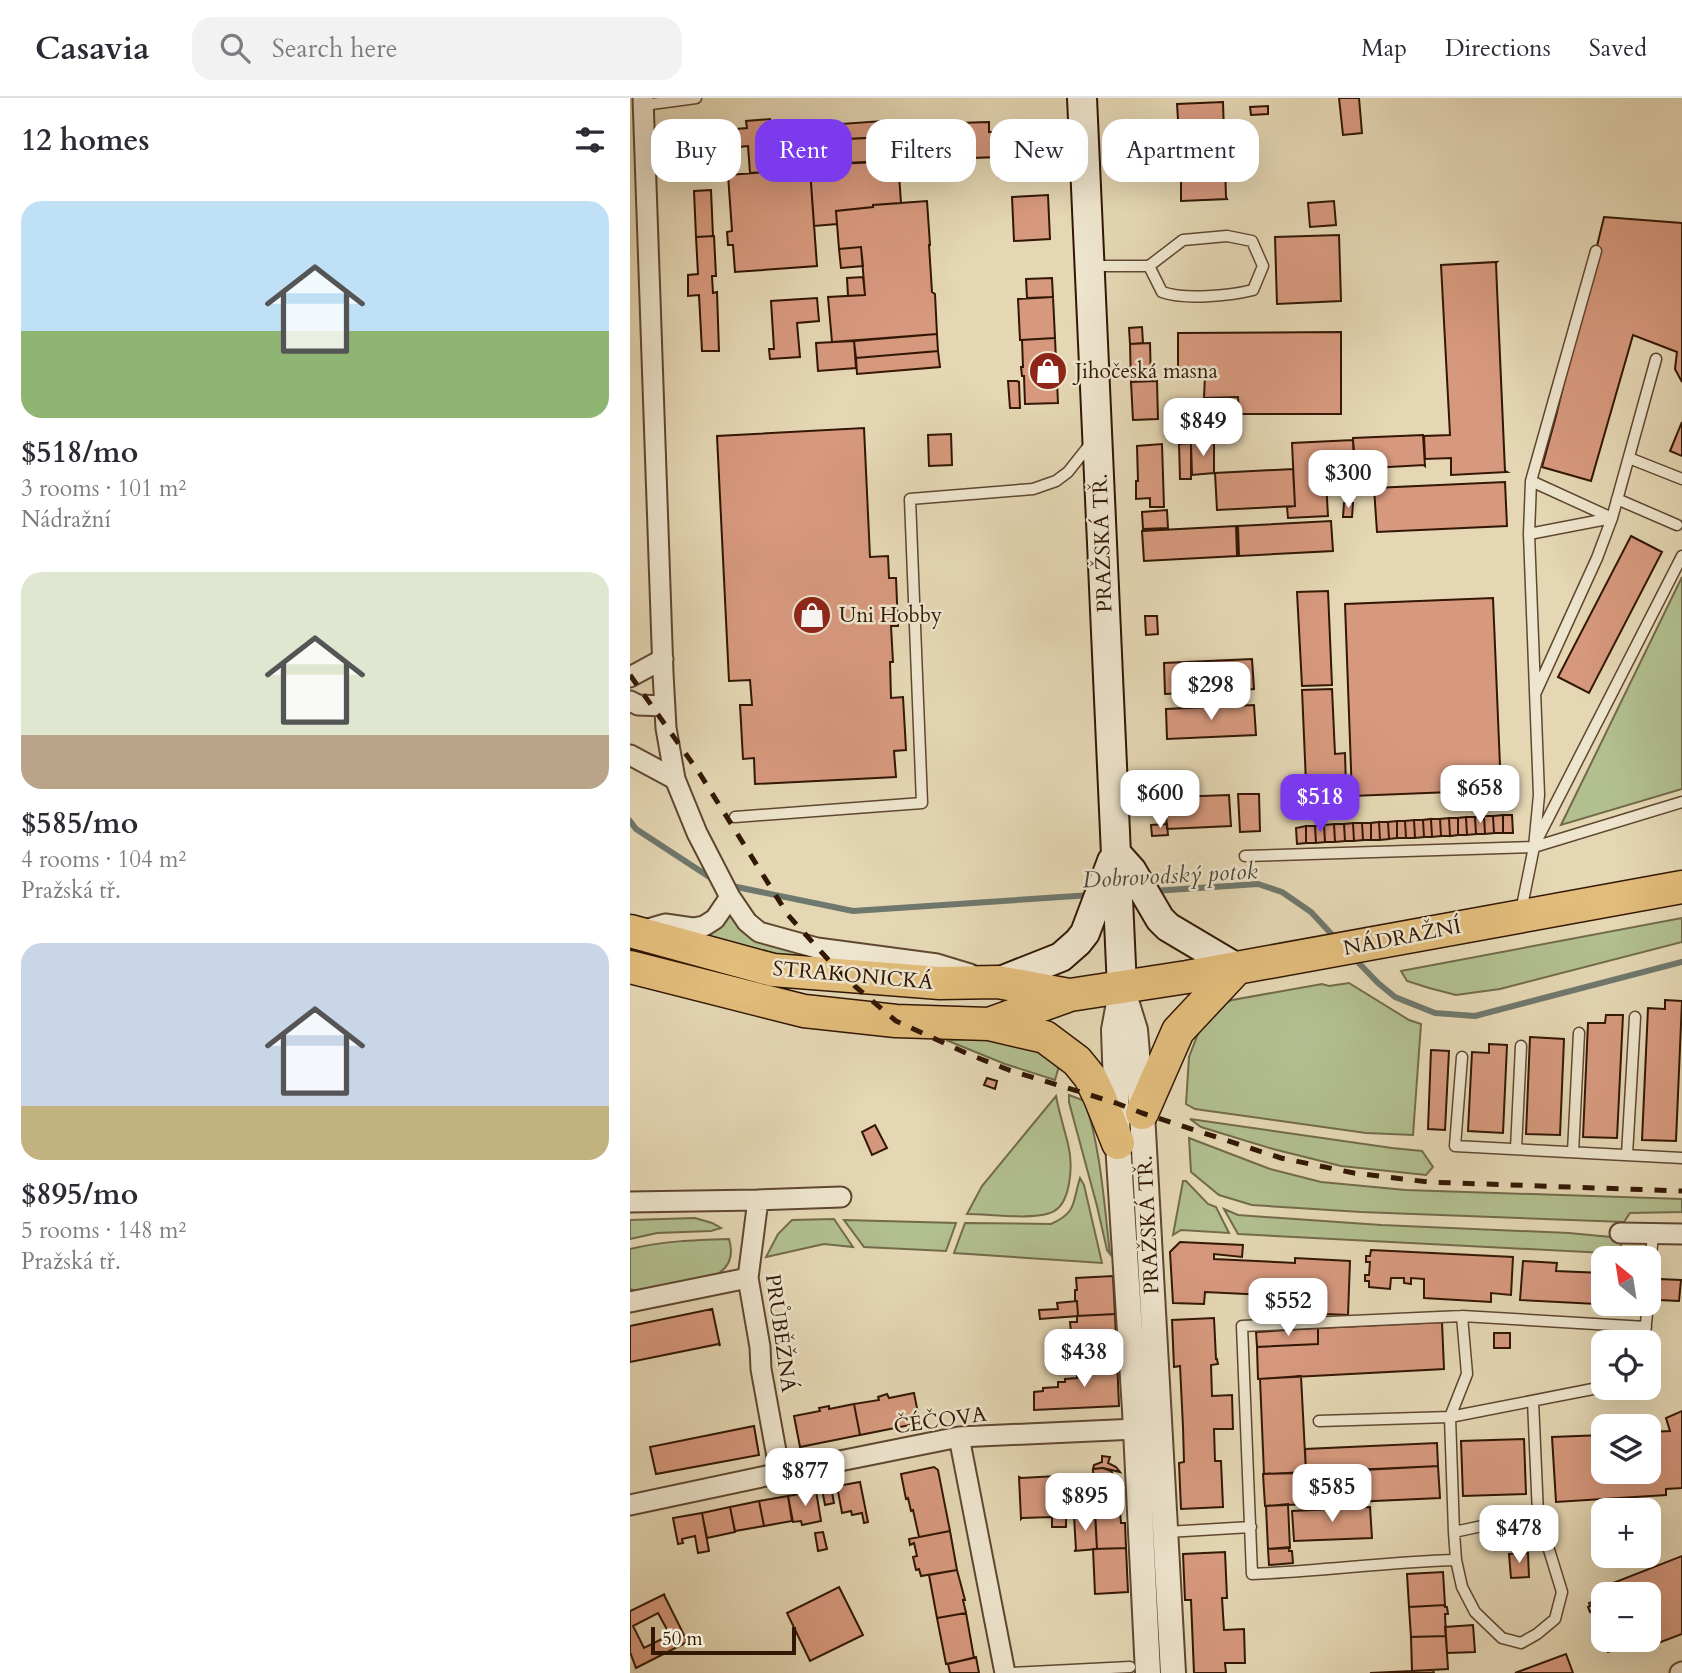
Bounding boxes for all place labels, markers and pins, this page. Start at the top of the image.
shop icon: Jihočeská masna [1027,350,1069,392]
place label: Jihočeská masna [1072,357,1218,386]
pin: $849 [1162,398,1244,458]
pin: $300 [1307,450,1389,510]
shop icon: Uni Hobby [791,594,833,636]
place label: Uni Hobby [839,601,942,630]
pin: $298 [1170,662,1252,722]
pin: $658 [1439,766,1521,825]
pin: $600 [1119,770,1201,830]
pin: $518 [1279,774,1361,834]
pin: $552 [1247,1278,1329,1338]
pin: $438 [1043,1330,1125,1389]
pin: $877 [764,1448,846,1508]
pin: $585 [1291,1464,1373,1524]
pin: $895 [1044,1474,1126,1533]
pin: $478 [1478,1506,1560,1565]

